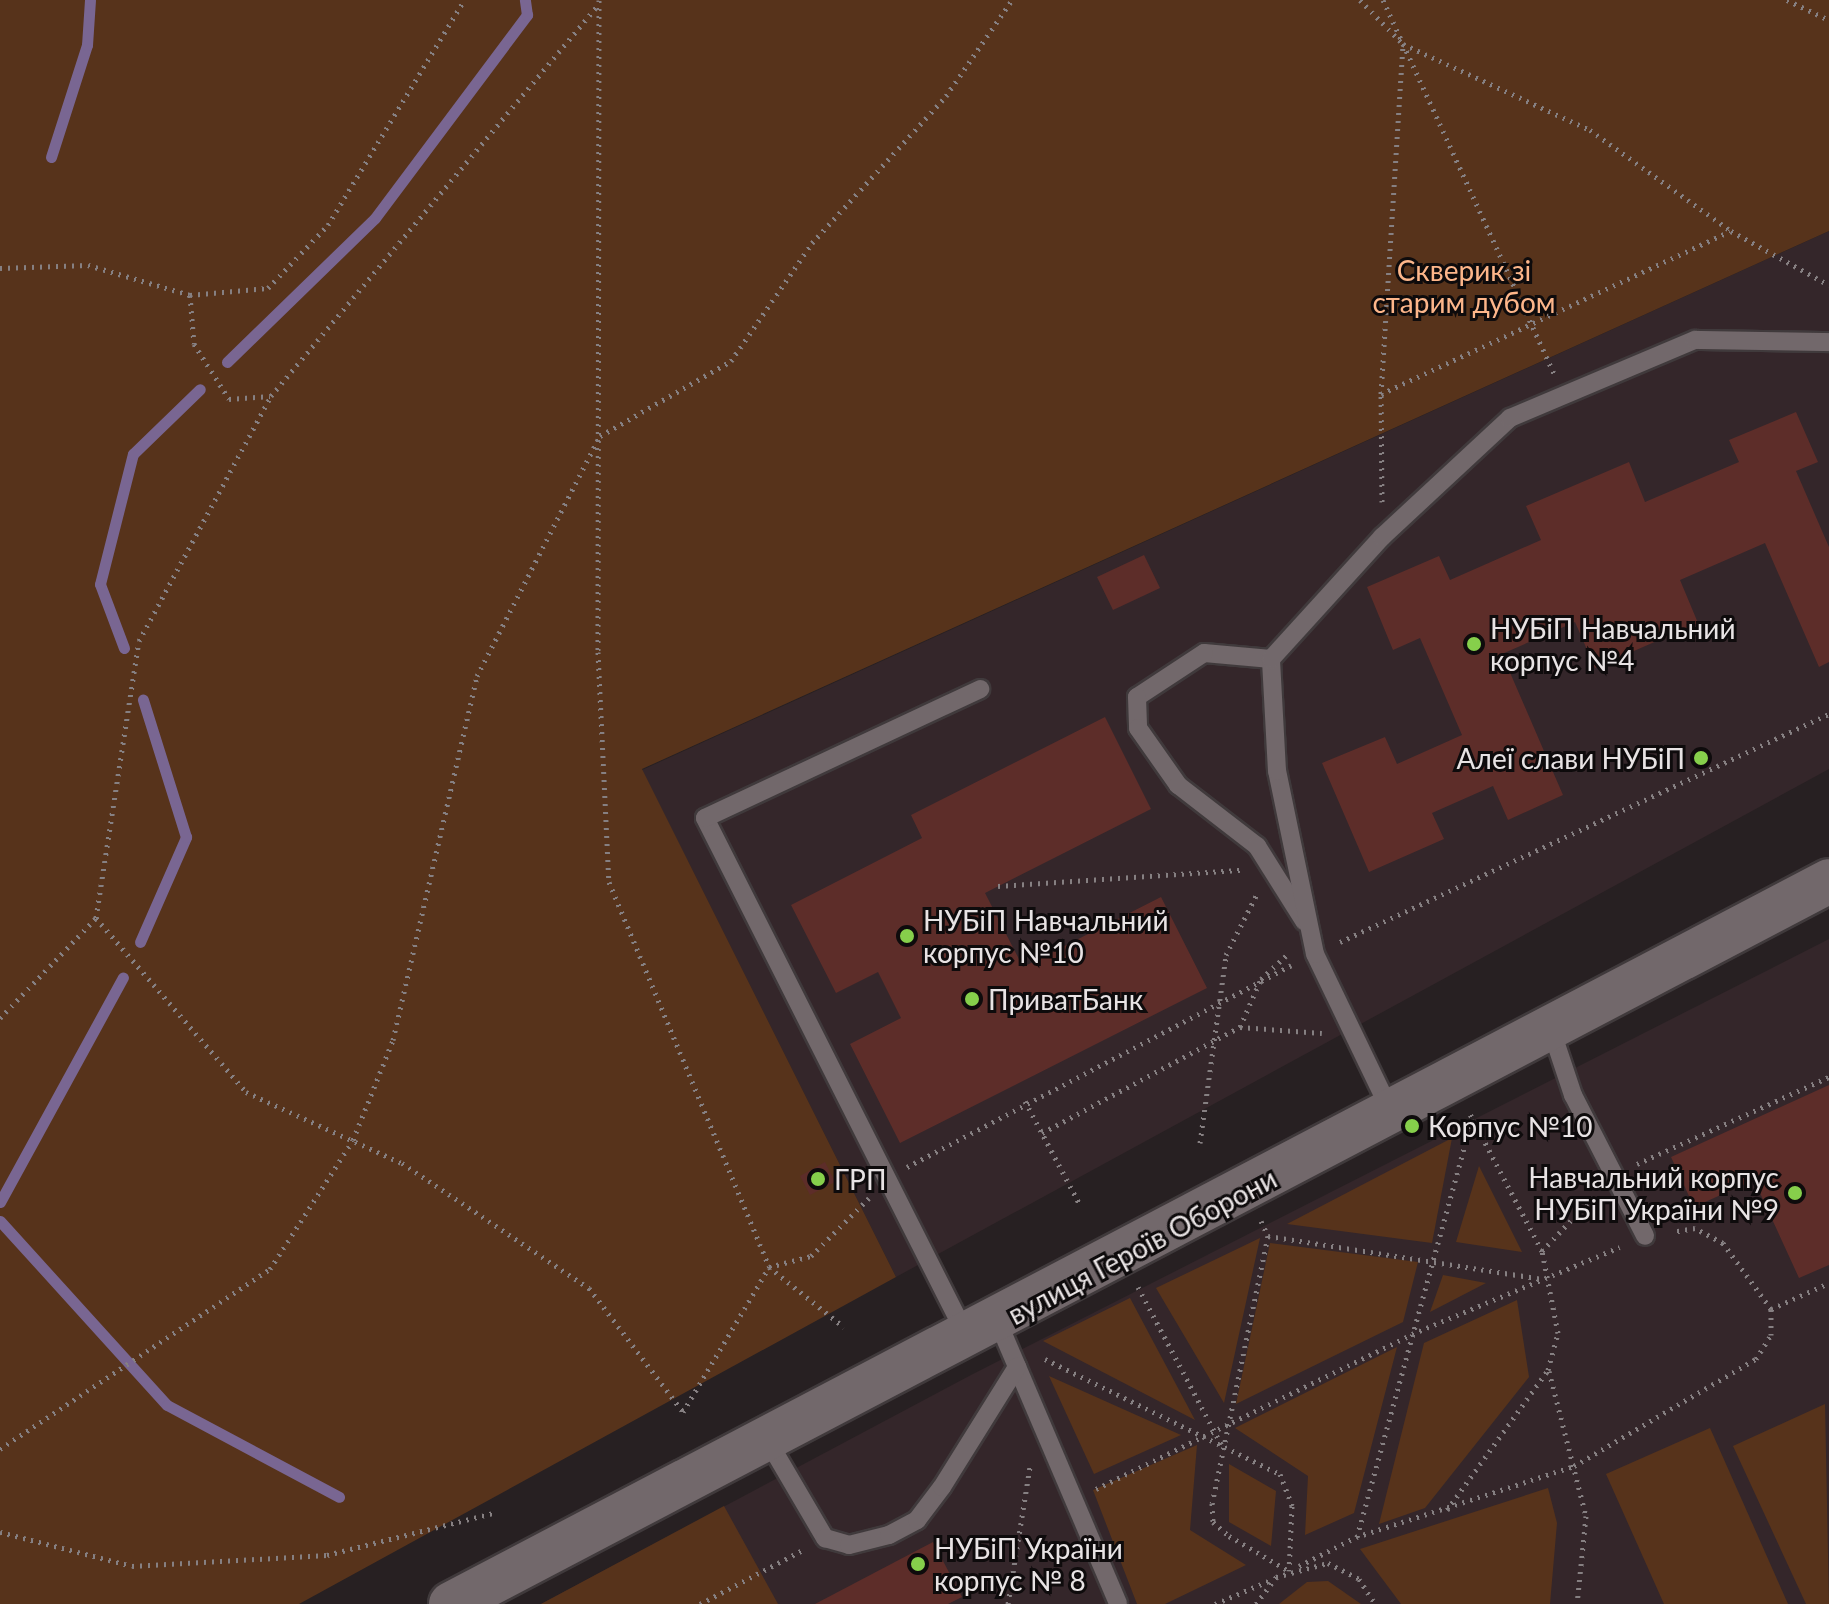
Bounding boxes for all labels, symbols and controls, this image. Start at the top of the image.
park label: Скверик зі старим дубом [1372,253,1556,319]
place label: НУБіП Навчальний корпус №4 [1490,611,1736,677]
marker: НУБіП Навчальний корпус №4 [1465,635,1483,653]
place label: Алеї слави НУБіП [1456,741,1685,775]
marker: Алеї слави НУБіП [1692,749,1710,767]
place label: НУБіП Навчальний корпус №10 [923,903,1169,969]
marker: НУБіП Навчальний корпус №10 [898,927,916,945]
place label: ПриватБанк [988,982,1143,1016]
marker: ПриватБанк [963,990,981,1008]
place label: Корпус №10 [1428,1109,1592,1143]
marker: Корпус №10 [1403,1117,1421,1135]
place label: Навчальний корпус НУБіП України №9 [1528,1160,1779,1226]
street label: вулиця Героїв Оборони [1002,1161,1282,1331]
place label: ГРП [834,1162,886,1196]
marker: ГРП [809,1170,827,1188]
marker: Навчальний корпус НУБіП України №9 [1786,1184,1804,1202]
place label: НУБіП України корпус № 8 [934,1531,1123,1597]
marker: НУБіП України корпус № 8 [909,1555,927,1573]

